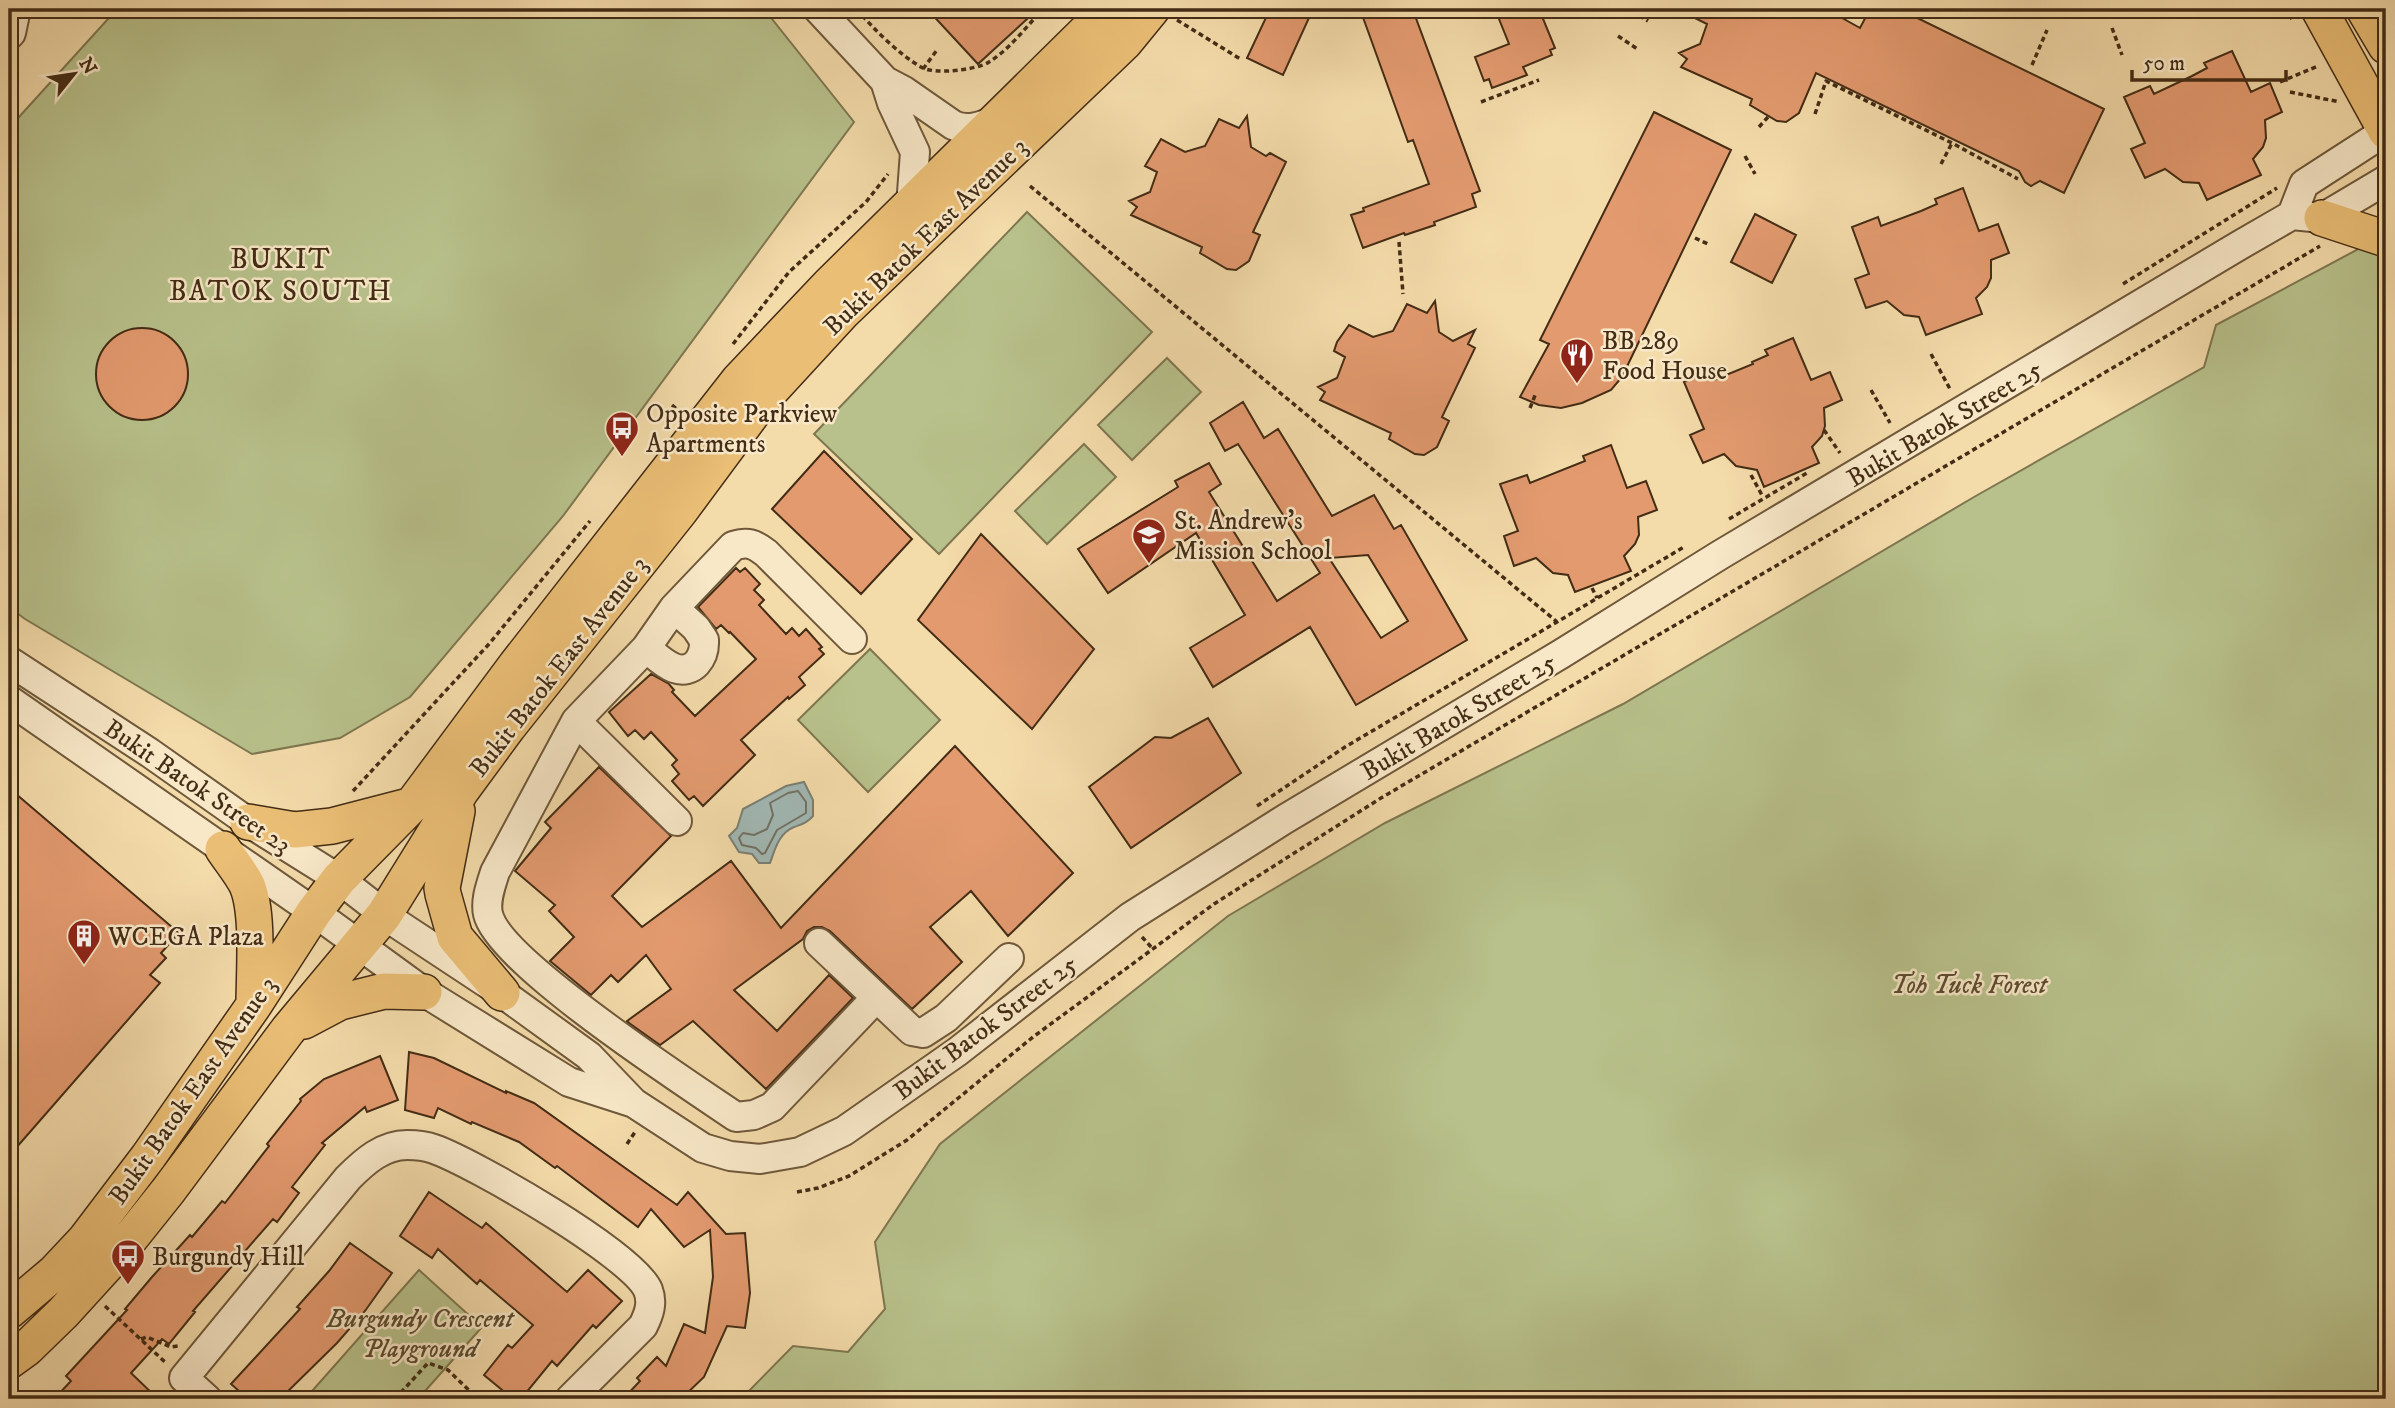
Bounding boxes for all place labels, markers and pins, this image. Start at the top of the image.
place label: BB 289 Food House [1602,325,1727,388]
restaurant icon: BB 289 Food House [1558,336,1596,385]
place label: Opposite Parkview Apartments [646,398,838,461]
bus stop icon: Opposite Parkview Apartments [603,409,641,458]
place label: St. Andrew's Mission School [1174,505,1332,568]
school or university icon: St. Andrew's Mission School [1130,516,1168,565]
building icon: WCEGA Plaza [65,917,103,966]
place label: WCEGA Plaza [107,921,264,954]
bus stop icon: Burgundy Hill [109,1237,147,1286]
place label: Burgundy Hill [152,1241,304,1274]

